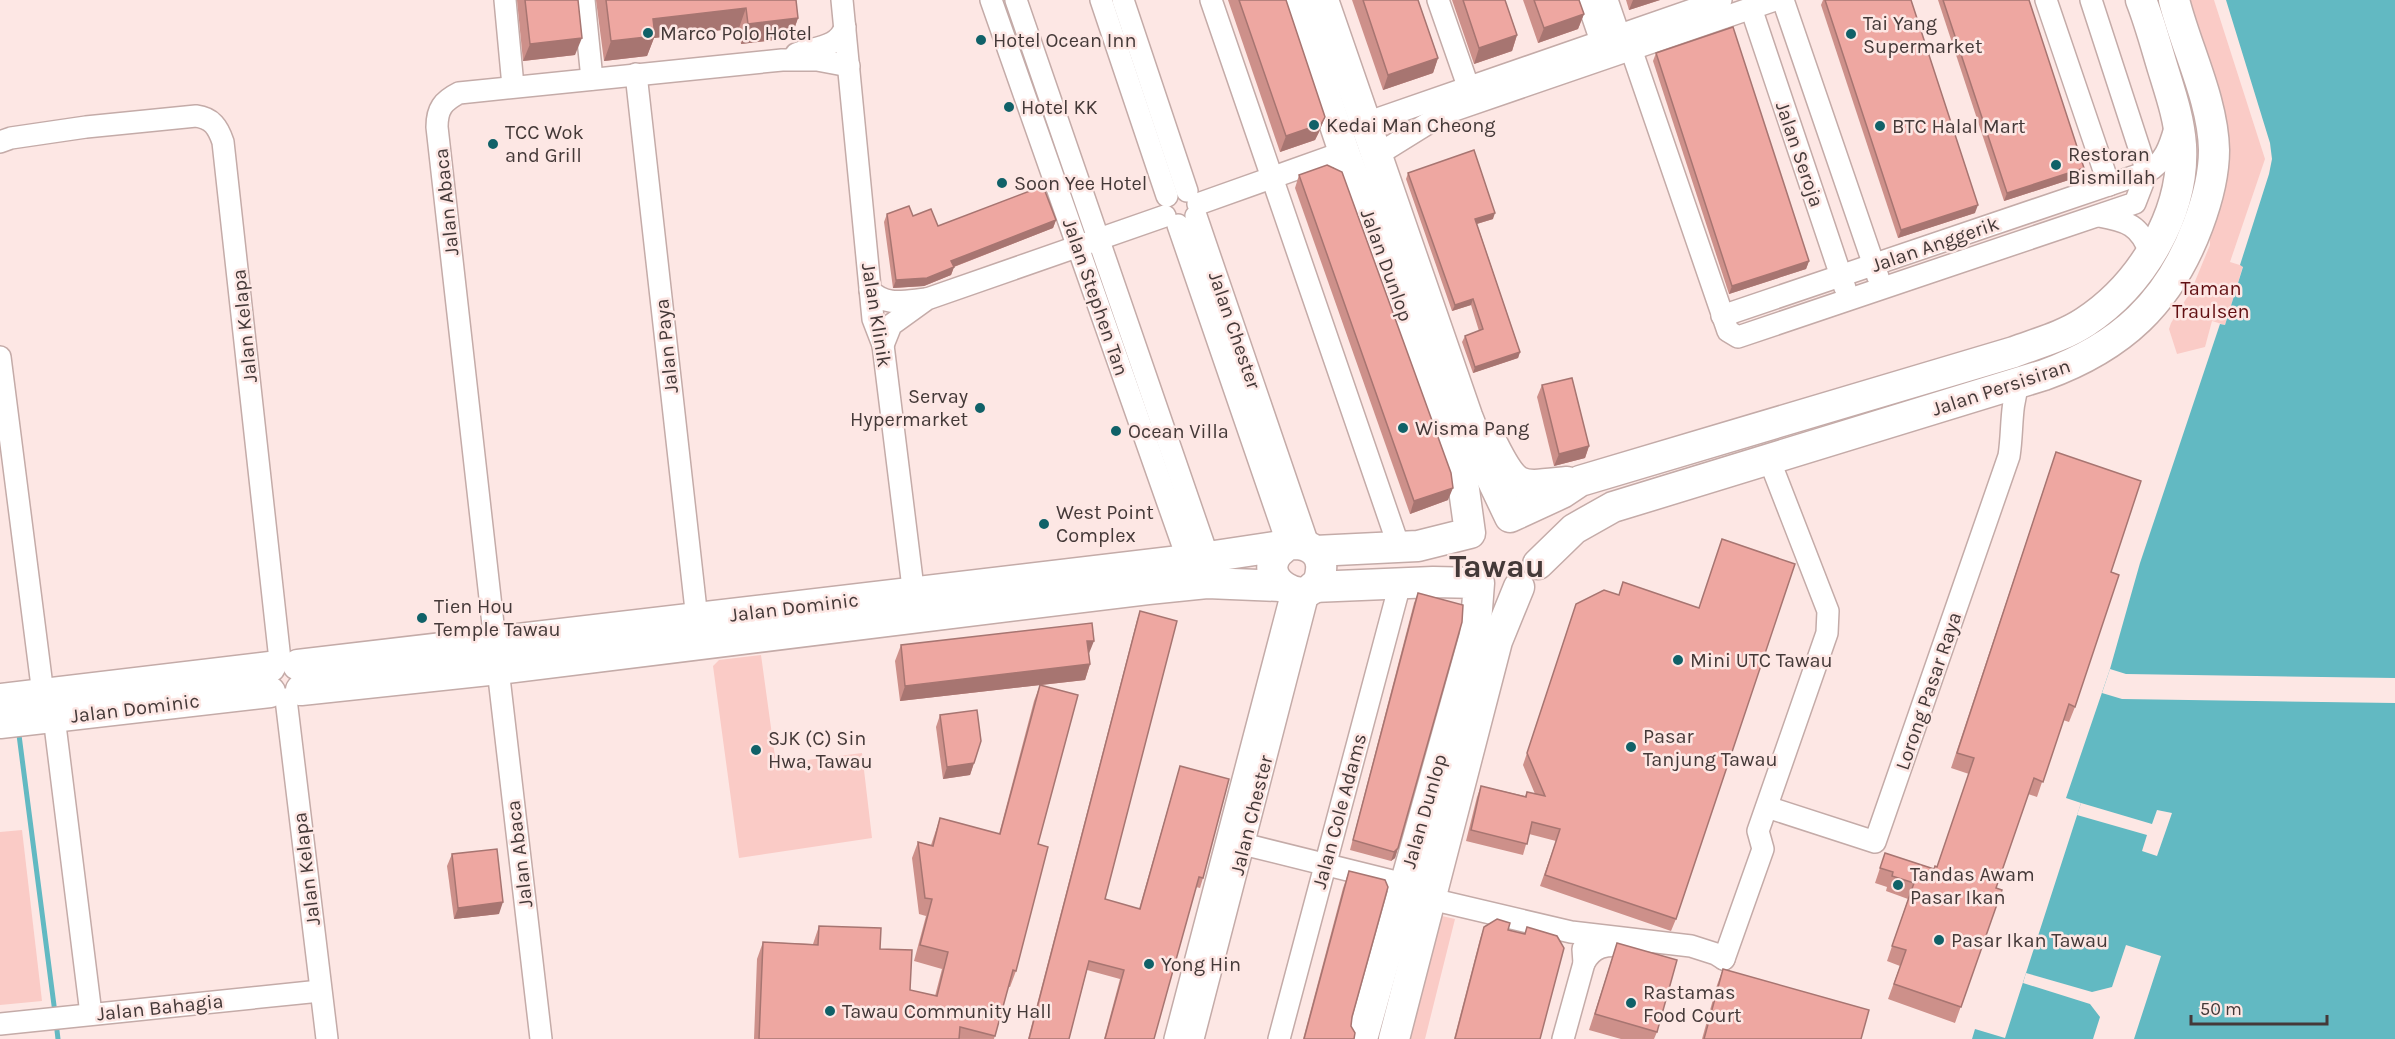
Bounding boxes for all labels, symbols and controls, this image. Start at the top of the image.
place label: Tai Yang Supermarket [1863,12,1983,58]
place label: Marco Polo Hotel [660,22,812,45]
marker: Marco Polo Hotel [641,26,655,40]
marker: Tai Yang Supermarket [1844,27,1858,41]
place label: Hotel Ocean Inn [993,29,1137,52]
marker: Hotel Ocean Inn [974,33,988,47]
place label: Hotel KK [1021,96,1098,119]
street label: Jalan Seroja [1771,98,1828,210]
marker: Hotel KK [1002,100,1016,114]
place label: Kedai Man Cheong [1326,114,1496,137]
place label: BTC Halal Mart [1892,115,2026,138]
marker: Kedai Man Cheong [1307,118,1321,132]
marker: BTC Halal Mart [1873,119,1887,133]
place label: TCC Wok and Grill [505,121,584,167]
marker: TCC Wok and Grill [486,137,500,151]
place label: Restoran Bismillah [2068,143,2156,189]
street label: Jalan Abaca [429,147,464,257]
marker: Restoran Bismillah [2049,158,2063,172]
place label: Soon Yee Hotel [1014,172,1147,195]
marker: Soon Yee Hotel [995,176,1009,190]
street label: Jalan Dunlop [1356,206,1418,325]
street label: Jalan Anggerik [1868,212,2002,277]
street label: Jalan Stephen Tan [1058,216,1133,379]
street label: Jalan Klinik [857,261,896,369]
street label: Jalan Kelapa [227,268,262,384]
street label: Jalan Chester [1204,268,1266,393]
park label: Taman Traulsen [2172,277,2250,323]
street label: Jalan Paya [650,298,683,394]
street label: Jalan Persisiran [1929,354,2073,421]
place label: Servay Hypermarket [850,385,968,431]
marker: Servay Hypermarket [973,401,987,415]
place label: Wisma Pang [1415,417,1529,440]
place label: Ocean Villa [1128,420,1229,443]
marker: Wisma Pang [1396,421,1410,435]
marker: Ocean Villa [1109,424,1123,438]
place label: West Point Complex [1056,501,1154,547]
marker: West Point Complex [1037,517,1051,531]
district label: Tawau [1449,548,1545,585]
street label: Jalan Dominic [728,588,860,627]
place label: Tien Hou Temple Tawau [434,595,561,641]
street label: Lorong Pasar Raya [1891,609,1966,773]
marker: Tien Hou Temple Tawau [415,611,429,625]
place label: Mini UTC Tawau [1690,649,1833,672]
marker: Mini UTC Tawau [1671,653,1685,667]
street label: Jalan Dominic [69,689,201,728]
place label: Pasar Tanjung Tawau [1643,725,1778,771]
place label: SJK (C) Sin Hwa, Tawau [768,727,873,773]
street label: Jalan Cole Adams [1308,731,1371,891]
marker: Pasar Tanjung Tawau [1624,740,1638,754]
marker: SJK (C) Sin Hwa, Tawau [749,743,763,757]
street label: Jalan Dunlop [1397,751,1452,871]
street label: Jalan Chester [1225,752,1278,877]
street label: Jalan Abaca [501,799,538,909]
street label: Jalan Kelapa [288,811,325,927]
place label: Tandas Awam Pasar Ikan [1910,863,2035,909]
marker: Tandas Awam Pasar Ikan [1891,878,1905,892]
place label: Pasar Ikan Tawau [1951,929,2108,952]
marker: Pasar Ikan Tawau [1932,933,1946,947]
place label: Yong Hin [1161,953,1241,976]
marker: Yong Hin [1142,957,1156,971]
place label: Rastamas Food Court [1643,981,1742,1027]
scale bar [2191,988,2328,1026]
street label: Jalan Bahagia [96,989,225,1026]
marker: Rastamas Food Court [1624,996,1638,1010]
text: 50 m [2200,998,2242,1020]
place label: Tawau Community Hall [842,1000,1052,1023]
marker: Tawau Community Hall [823,1004,837,1018]

